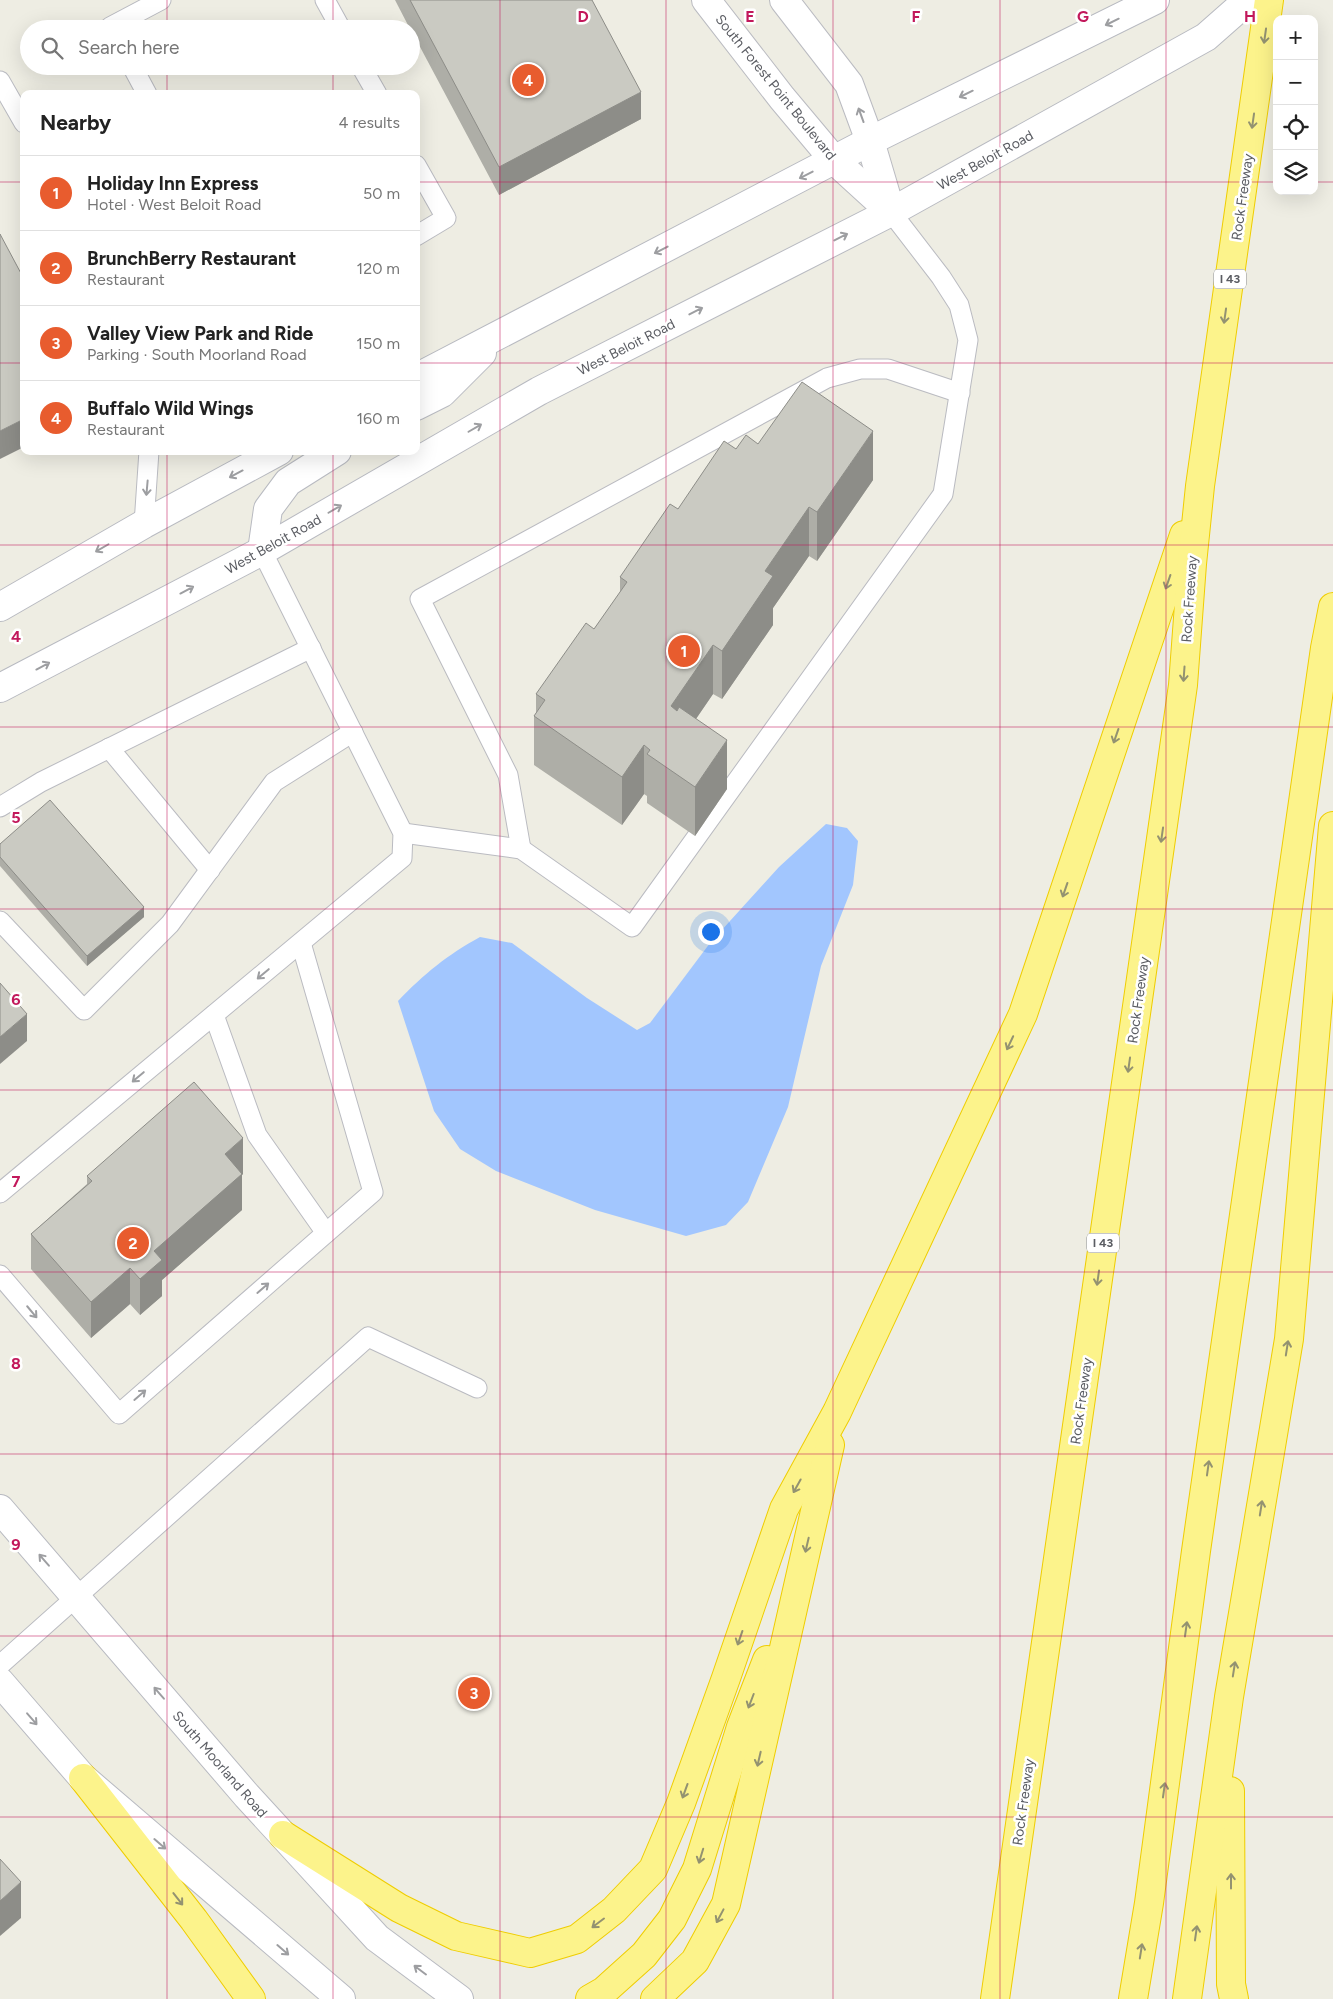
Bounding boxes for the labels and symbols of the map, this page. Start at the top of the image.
text: D [577,7,589,26]
text: E [745,7,755,26]
text: F [912,7,921,26]
text: G [1077,7,1089,26]
text: H [1244,7,1256,26]
street label: South Forest Point Boulevard [712,11,840,164]
one-way arrow [1105,18,1120,27]
one-way arrow [1259,28,1269,44]
pin: 4 [512,61,544,99]
one-way arrow [959,90,974,99]
one-way arrow [856,108,865,124]
one-way arrow [1247,112,1257,128]
street label: West Beloit Road [934,127,1036,194]
street label: Rock Freeway [1228,152,1257,241]
one-way arrow [798,170,813,180]
one-way arrow [833,232,848,241]
one-way arrow [654,245,669,255]
road number: I 43 [1214,270,1246,288]
one-way arrow [689,306,704,316]
one-way arrow [1219,308,1229,324]
street label: West Beloit Road [575,315,678,379]
one-way arrow [468,422,482,432]
one-way arrow [229,470,244,479]
one-way arrow [142,479,152,495]
one-way arrow [327,504,341,514]
street label: West Beloit Road [222,511,324,578]
one-way arrow [95,544,109,554]
street label: Rock Freeway [1178,554,1201,643]
one-way arrow [1163,574,1172,589]
one-way arrow [180,585,194,595]
text: 4 [11,627,21,646]
pin: 1 [668,632,700,670]
one-way arrow [35,661,50,670]
one-way arrow [1179,666,1188,682]
one-way arrow [1111,728,1120,743]
text: 5 [11,808,21,827]
one-way arrow [1156,827,1166,843]
one-way arrow [1059,882,1069,898]
your location [698,919,724,945]
street label: Rock Freeway [1124,955,1153,1044]
one-way arrow [257,968,270,979]
text: 6 [11,990,21,1009]
one-way arrow [1004,1035,1014,1050]
one-way arrow [1123,1057,1133,1073]
one-way arrow [132,1072,145,1083]
text: 7 [12,1172,21,1191]
pin: 2 [117,1224,149,1262]
road number: I 43 [1087,1234,1119,1252]
one-way arrow [1093,1270,1103,1286]
one-way arrow [256,1282,269,1294]
one-way arrow [26,1305,37,1318]
one-way arrow [1283,1340,1293,1356]
text: 8 [11,1354,21,1373]
street label: Rock Freeway [1067,1356,1096,1445]
one-way arrow [134,1389,147,1400]
one-way arrow [1203,1460,1213,1476]
one-way arrow [792,1478,802,1493]
one-way arrow [1256,1501,1266,1517]
text: 9 [11,1535,21,1554]
one-way arrow [802,1537,811,1553]
one-way arrow [38,1553,50,1566]
one-way arrow [1181,1621,1191,1637]
one-way arrow [735,1629,744,1645]
one-way arrow [1229,1661,1239,1677]
pin: 3 [458,1674,490,1712]
one-way arrow [154,1687,165,1700]
one-way arrow [746,1693,755,1709]
street label: South Moorland Road [169,1707,271,1821]
one-way arrow [26,1712,37,1725]
one-way arrow [754,1750,763,1766]
street label: Rock Freeway [1009,1757,1038,1846]
one-way arrow [680,1782,689,1798]
one-way arrow [1159,1782,1169,1798]
one-way arrow [153,1838,166,1849]
one-way arrow [696,1848,706,1864]
one-way arrow [1226,1873,1235,1889]
one-way arrow [173,1892,183,1906]
one-way arrow [715,1908,724,1923]
one-way arrow [591,1918,605,1928]
one-way arrow [1191,1926,1201,1942]
one-way arrow [1136,1943,1146,1959]
one-way arrow [277,1944,290,1955]
one-way arrow [414,1964,427,1975]

